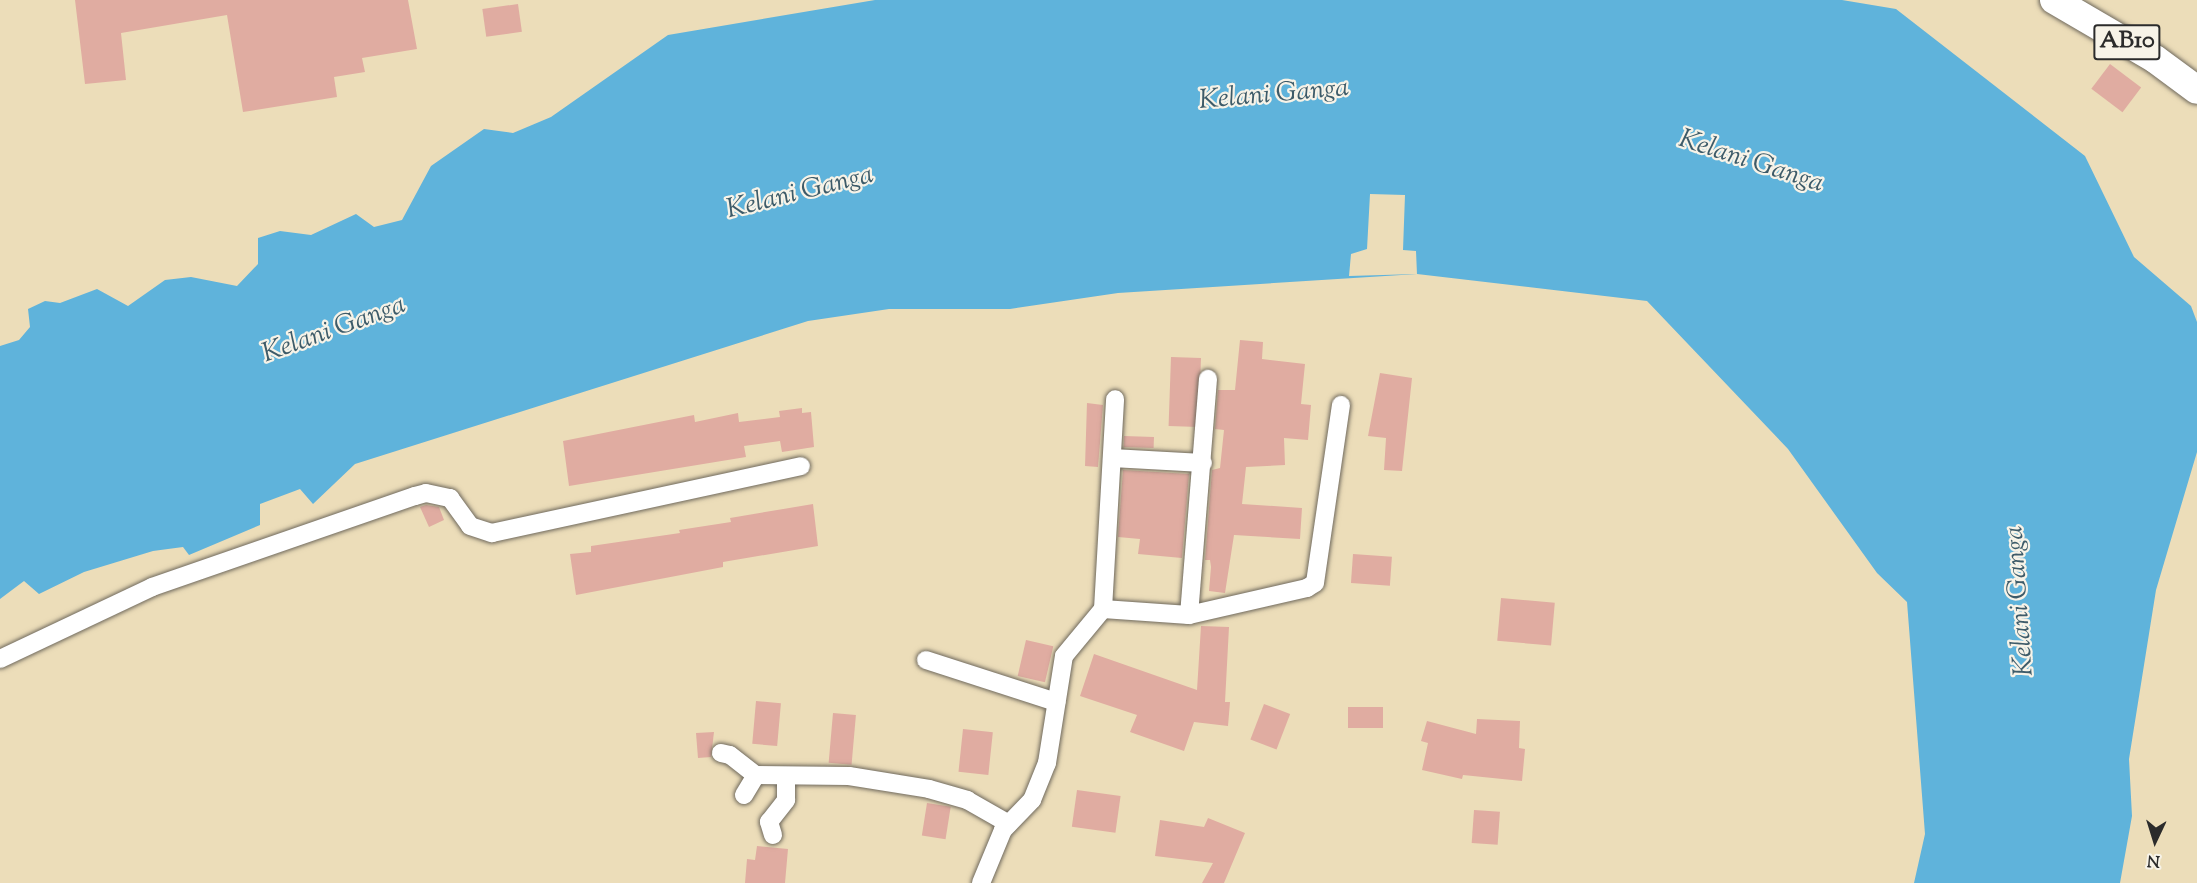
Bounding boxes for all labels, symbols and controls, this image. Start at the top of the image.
road number: AB10 [2092,21,2162,63]
water label: Kelani Ganga [1198,72,1350,118]
water label: Kelani Ganga [1674,123,1828,201]
water label: Kelani Ganga [723,159,877,227]
water label: Kelani Ganga [258,289,410,371]
water label: Kelani Ganga [1999,525,2041,677]
north arrow [2125,811,2185,871]
text: N [2147,848,2161,871]

